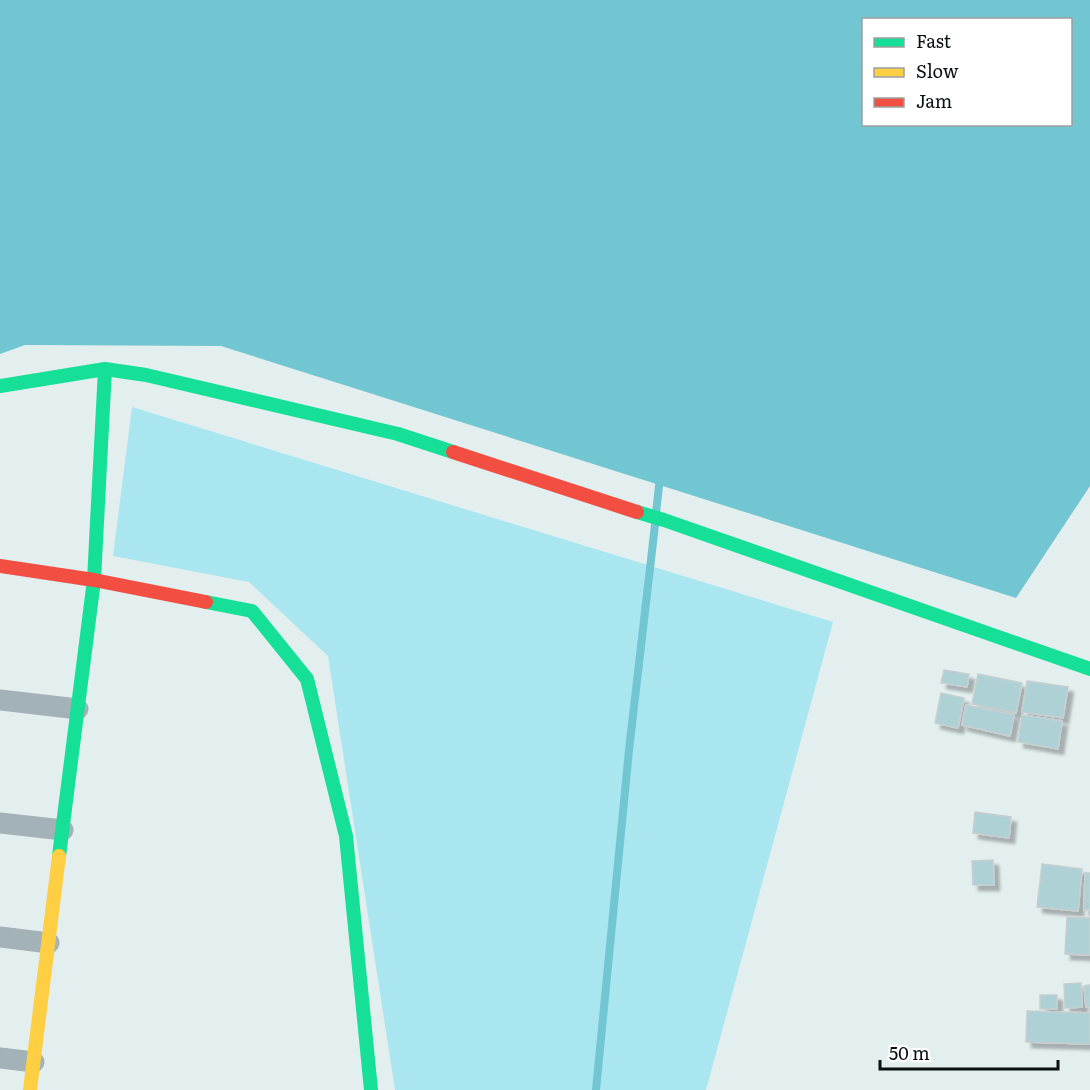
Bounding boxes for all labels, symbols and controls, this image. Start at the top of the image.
legend [862,18,1072,126]
text: Fast [916,27,952,54]
text: Slow [916,57,959,84]
text: Jam [916,87,952,114]
scale bar [880,1033,1058,1071]
text: 50 m [889,1039,930,1066]

